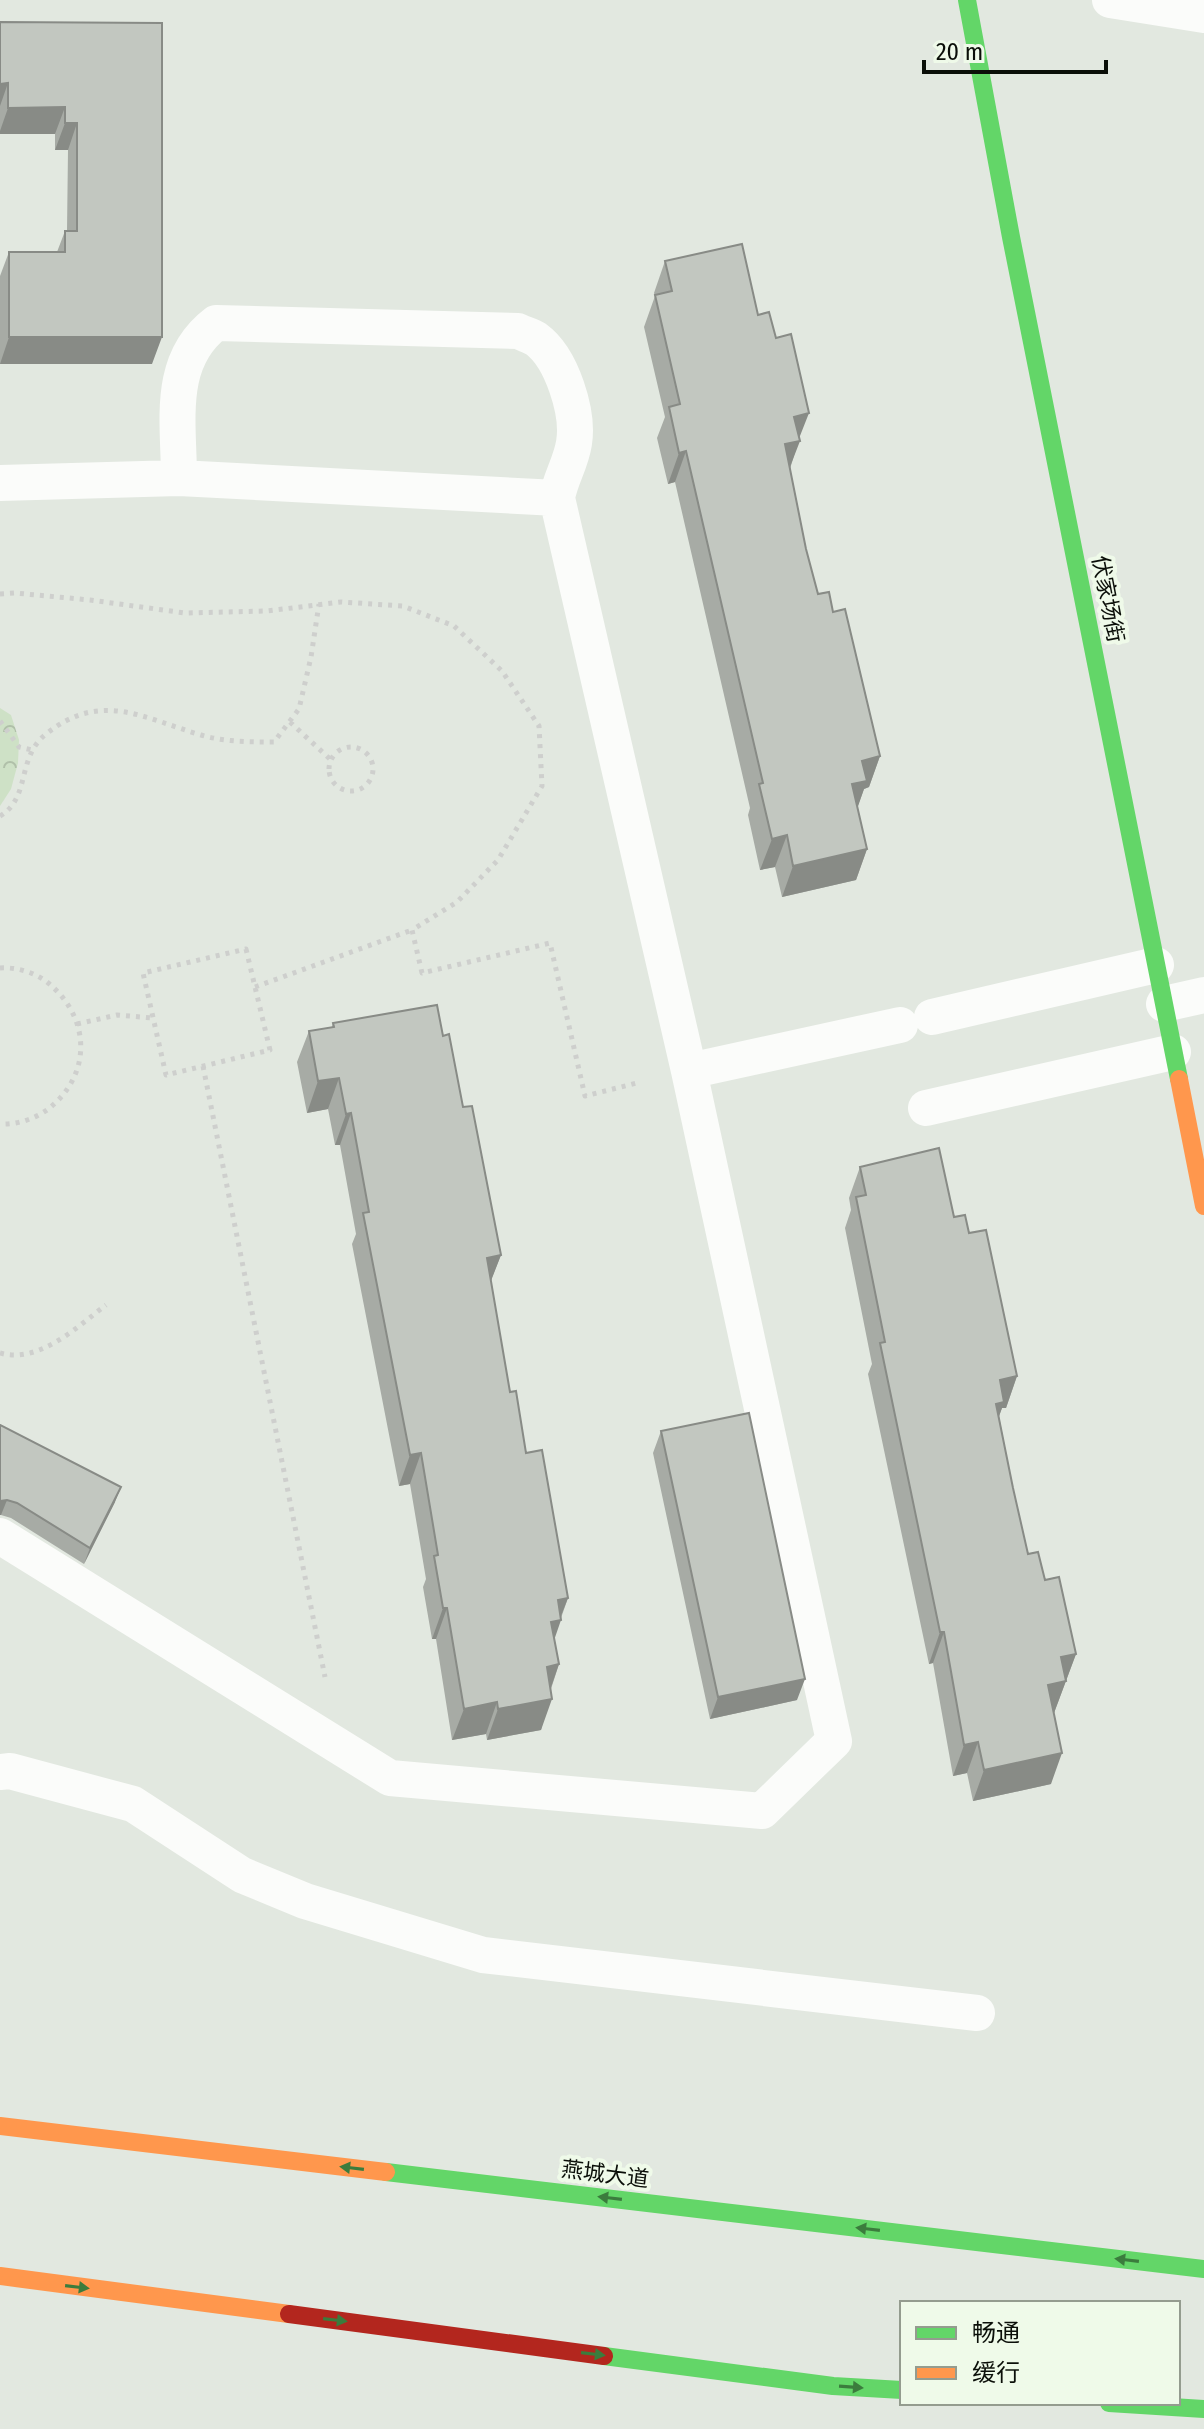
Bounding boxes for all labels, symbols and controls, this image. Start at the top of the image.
scale bar [924,24,1106,74]
text: 20 m [936,38,983,66]
street label: 伏家场街 [1086,553,1130,645]
street label: 燕城大道 [560,2155,650,2193]
one-way arrow [339,2161,364,2174]
one-way arrow [597,2192,622,2205]
one-way arrow [855,2223,880,2236]
one-way arrow [1114,2253,1139,2266]
one-way arrow [65,2280,90,2293]
legend [900,2301,1180,2405]
one-way arrow [323,2314,348,2327]
text: 畅通 [972,2319,1020,2347]
one-way arrow [581,2348,606,2361]
text: 缓行 [972,2359,1020,2387]
one-way arrow [839,2381,864,2394]

